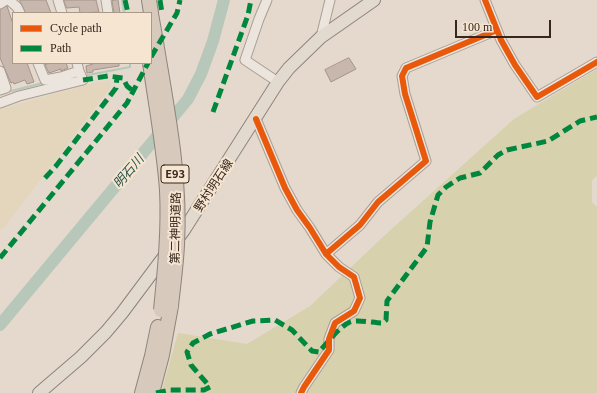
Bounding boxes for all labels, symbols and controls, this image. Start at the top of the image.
legend [12,12,152,64]
scale bar [457,12,553,38]
text: 100 m [462,20,492,34]
text: Cycle path [50,21,102,35]
text: Path [50,41,71,55]
water label: 明石川 [109,151,147,191]
street label: 野村明石線 [191,156,235,214]
road number: E93 [161,165,189,183]
street label: 第二神明道路 [167,192,183,264]

